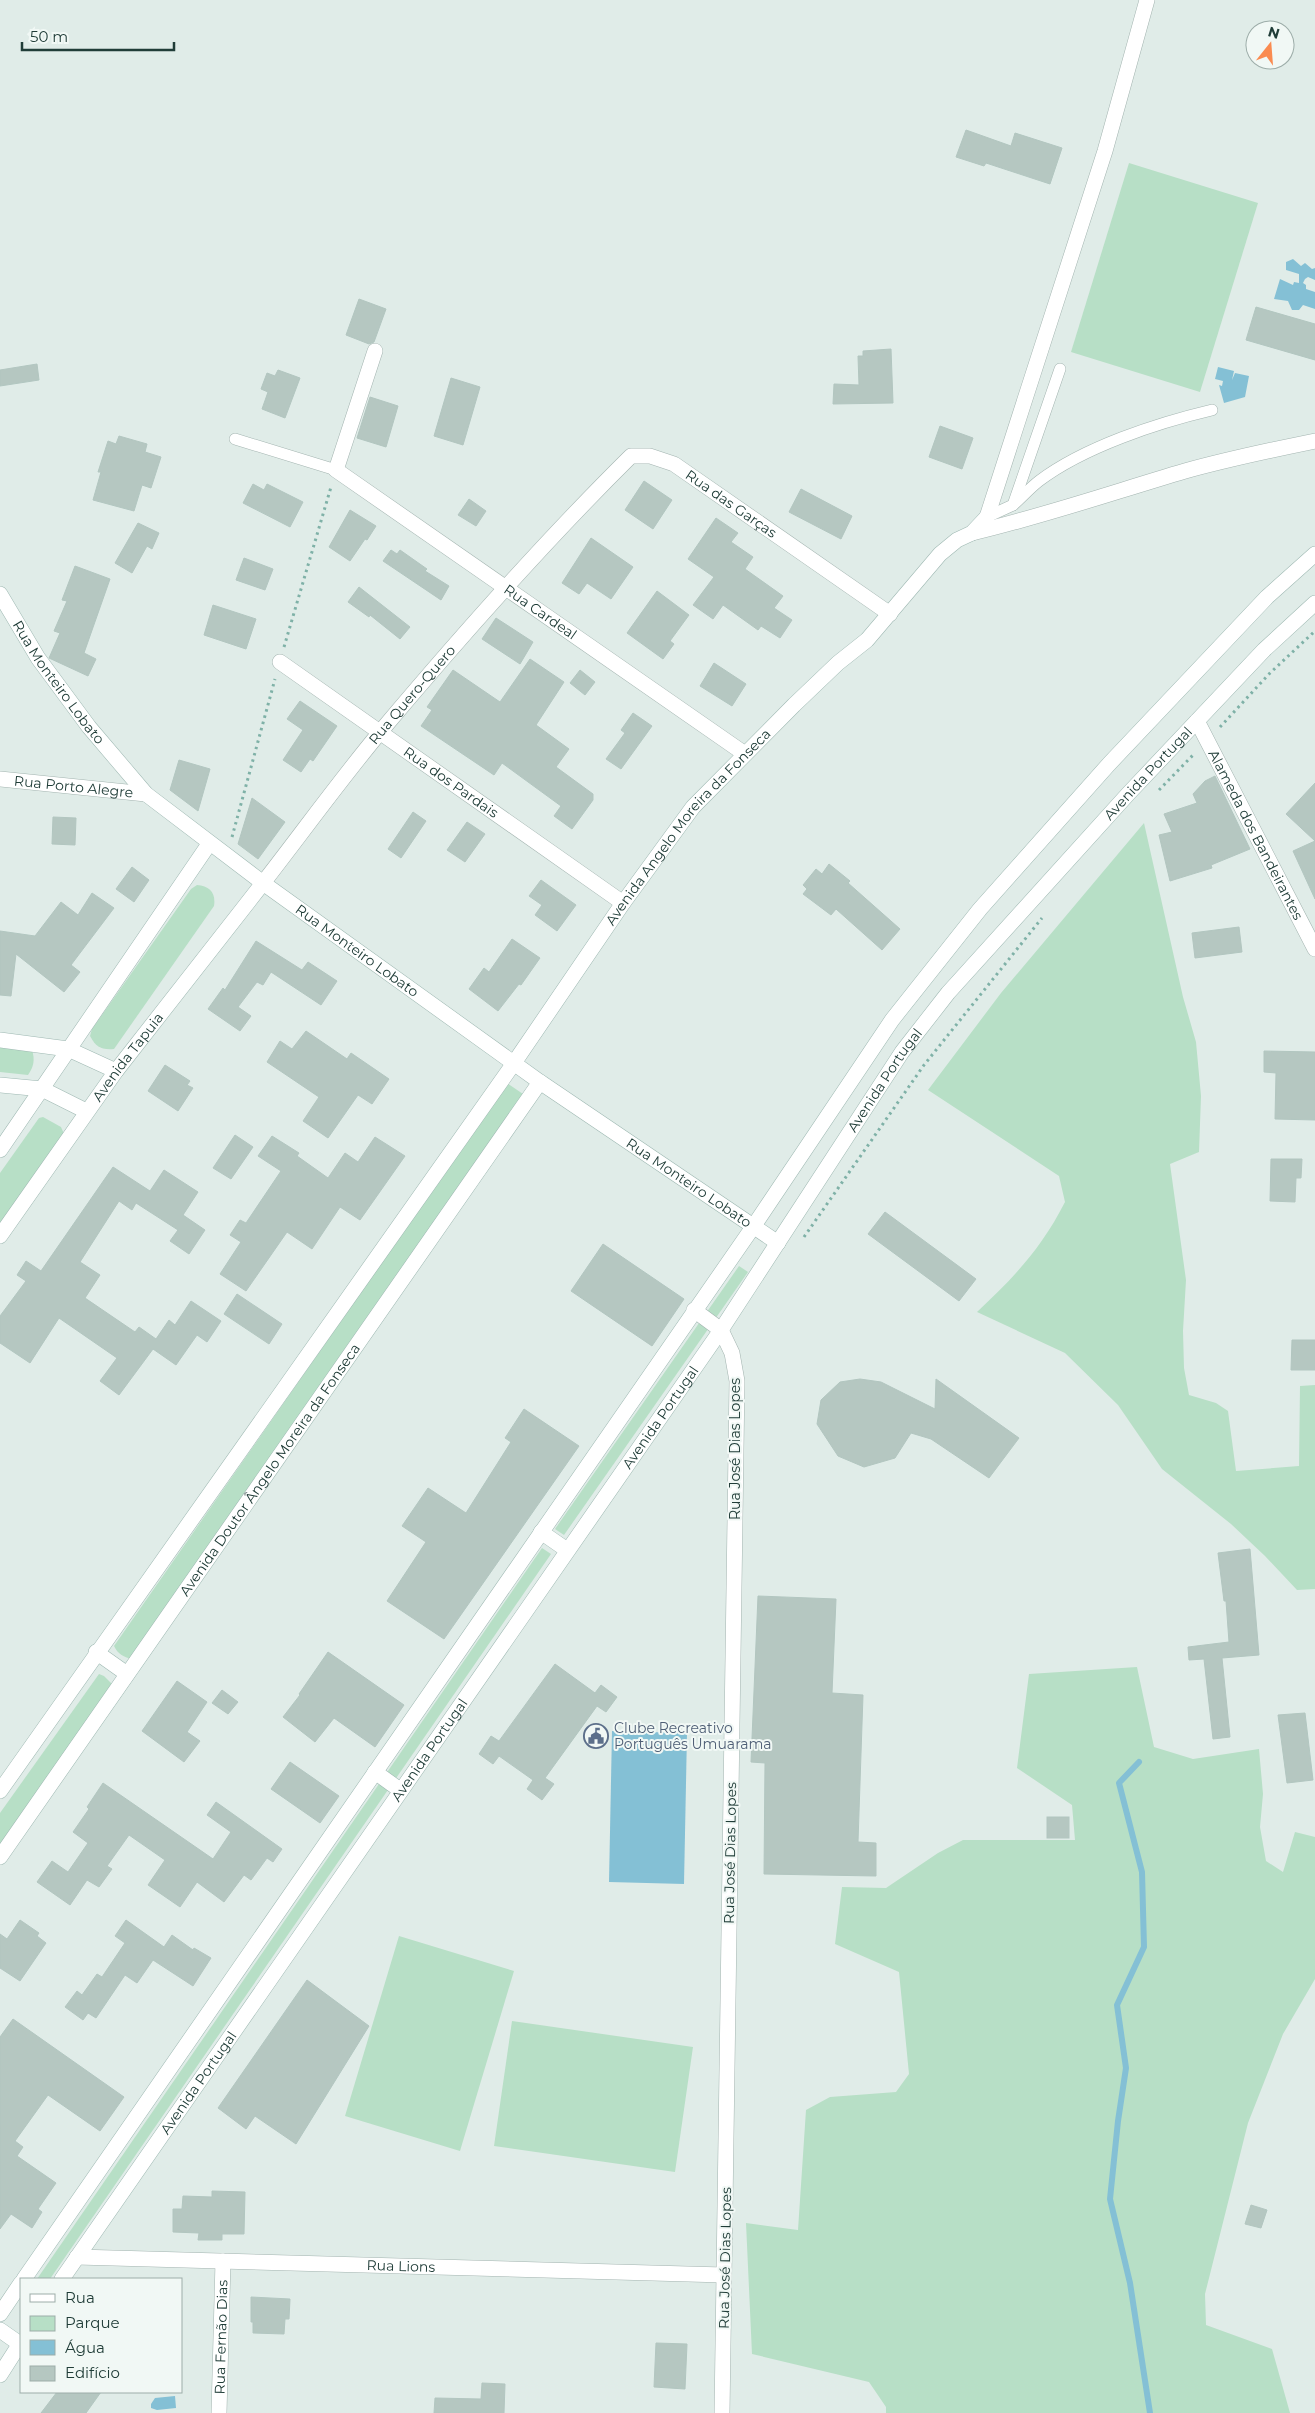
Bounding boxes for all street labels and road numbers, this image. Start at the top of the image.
street label: Rua das Garças [682,466,780,542]
street label: Rua Cardeal [500,580,580,643]
street label: Rua Monteiro Lobato [9,617,109,748]
street label: Rua Quero-Quero [365,641,459,748]
street label: Avenida Portugal [1100,723,1196,824]
street label: Avenida Angelo Moreira da Fonseca [601,725,775,929]
street label: Rua dos Pardais [400,743,502,822]
street label: Alameda dos Bandeirantes [1204,747,1307,923]
street label: Rua Porto Alegre [13,771,134,802]
street label: Rua Monteiro Lobato [292,900,422,1001]
street label: Avenida Tapuia [88,1009,167,1105]
street label: Avenida Portugal [843,1025,926,1136]
street label: Rua Monteiro Lobato [623,1134,755,1232]
street label: Avenida Doutor Ângelo Moreira da Fonseca [176,1340,364,1600]
street label: Avenida Portugal [618,1362,702,1472]
street label: Rua José Dias Lopes [726,1378,744,1520]
street label: Avenida Portugal [387,1695,471,1805]
street label: Rua José Dias Lopes [720,1782,740,1924]
street label: Avenida Portugal [156,2028,240,2138]
street label: Rua José Dias Lopes [715,2187,735,2329]
street label: Rua Lions [366,2256,436,2276]
street label: Rua Fernão Dias [210,2279,232,2395]

